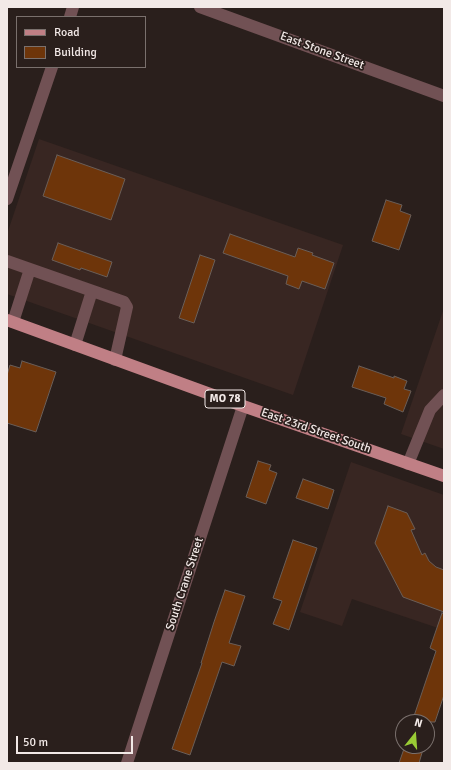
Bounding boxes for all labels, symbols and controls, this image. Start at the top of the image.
legend [16,16,146,68]
text: Road [54,25,80,40]
street label: East Stone Street [278,29,366,73]
text: Building [54,45,97,60]
road number: MO 78 [205,390,245,408]
street label: East 23rd Street South [259,405,373,457]
street label: South Crane Street [163,536,207,632]
north arrow [395,714,435,754]
text: N [413,716,424,730]
scale bar [18,728,135,754]
text: 50 m [23,735,48,750]

